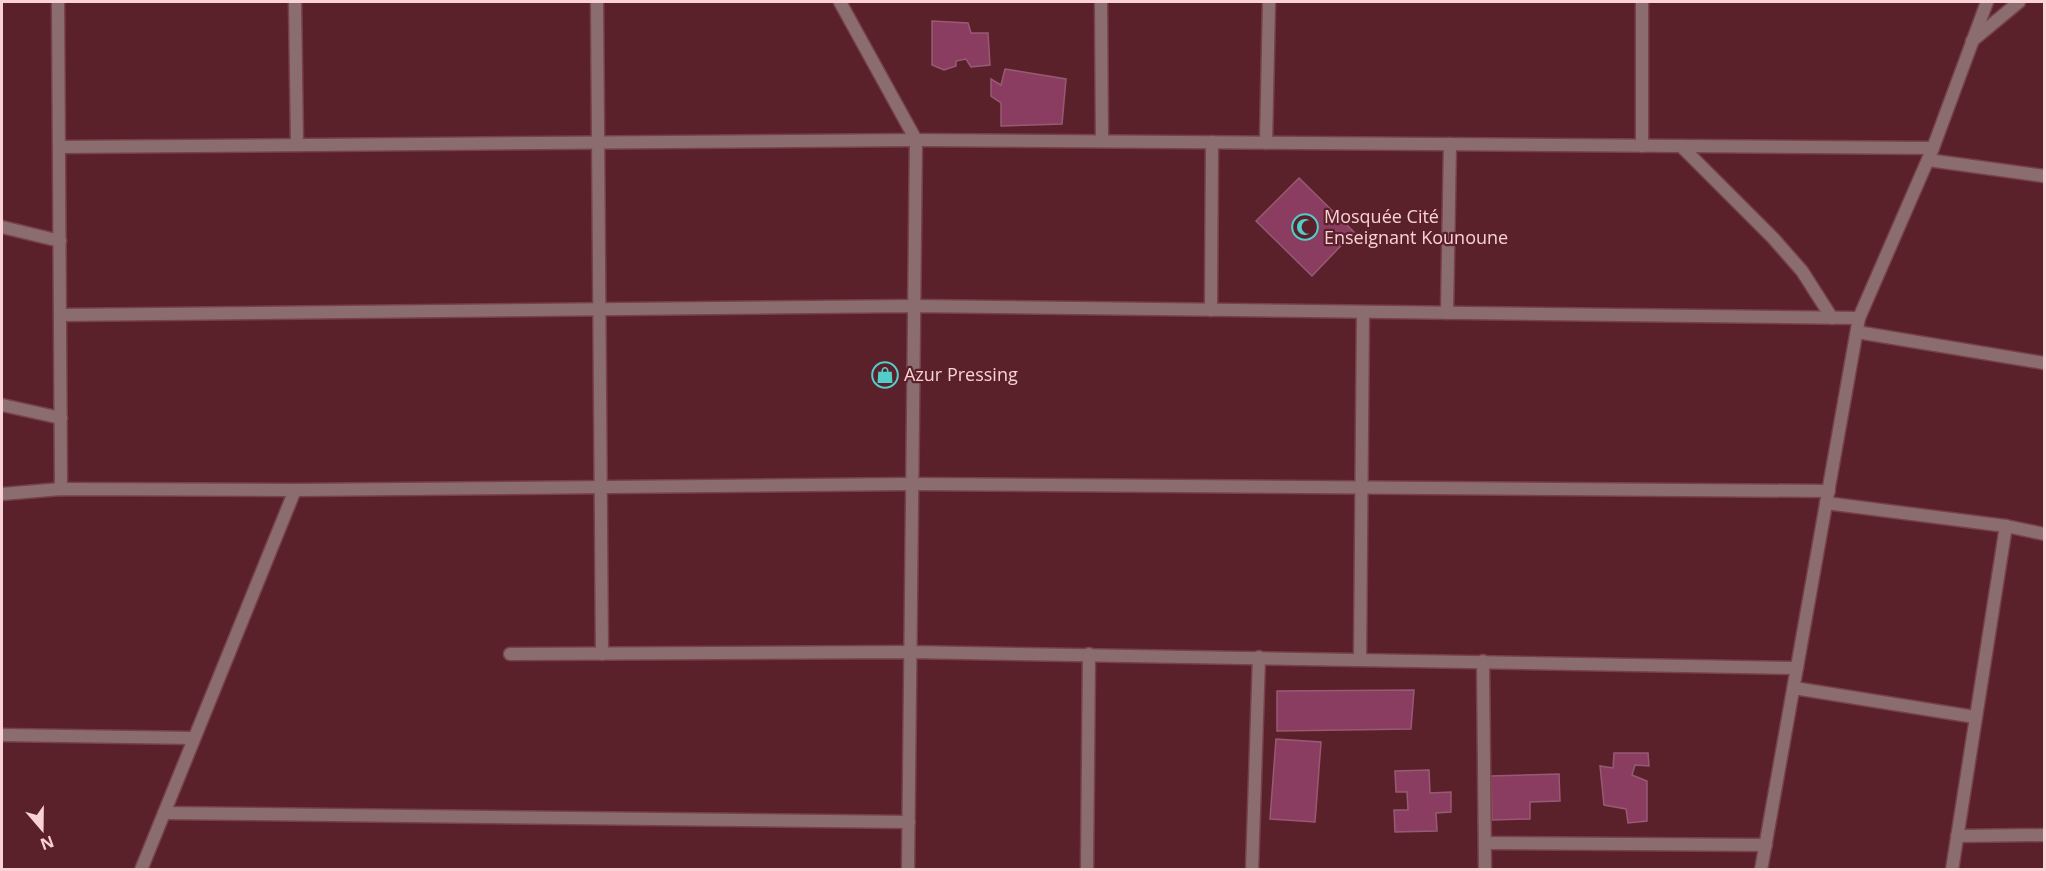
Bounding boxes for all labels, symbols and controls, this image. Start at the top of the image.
place label: Mosquée Cité Enseignant Kounoune [1324,204,1508,249]
mosque icon: Mosquée Cité Enseignant Kounoune [1290,212,1320,242]
shop icon: Azur Pressing [870,360,900,390]
place label: Azur Pressing [904,362,1018,386]
north arrow [12,799,72,859]
text: N [37,831,57,856]

